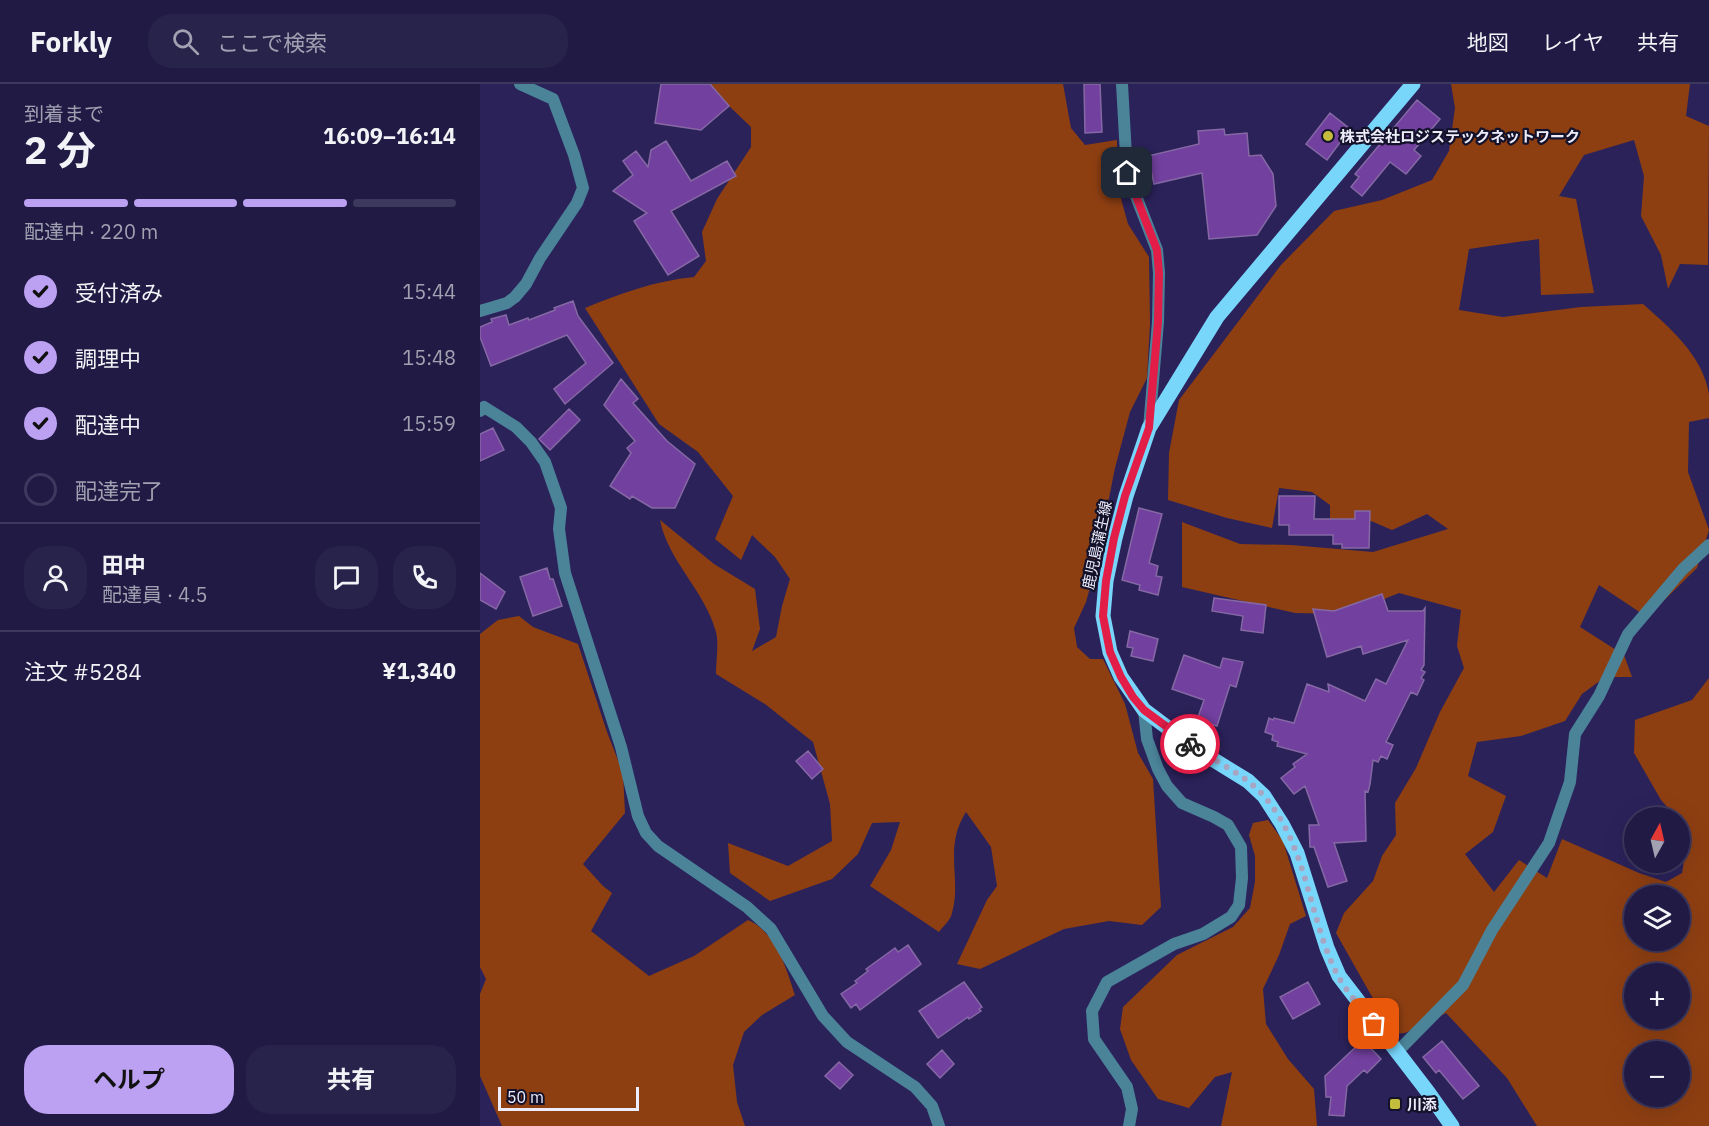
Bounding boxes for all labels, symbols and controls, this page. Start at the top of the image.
search box [148,14,568,68]
text: Forkly [30,23,112,60]
icon: search [169,25,202,58]
text: ここで検索 [217,28,327,57]
text: 地図 [1467,28,1509,56]
text: レイヤ [1542,28,1604,56]
text: 共有 [1637,28,1679,56]
text: 到着まで [24,100,104,127]
text: 16:09–16:14 [323,121,456,150]
text: 2 分 [24,124,96,175]
place label: 株式会社ロジステックネットワーク [1340,127,1580,146]
marker: 株式会社ロジステックネットワーク [1321,129,1335,143]
pin [1101,147,1152,198]
icon: home [1110,156,1143,189]
text: 配達中 · 220 m [24,218,158,245]
icon: check [24,275,57,308]
text: 受付済み [75,278,163,307]
text: 15:44 [402,278,456,305]
icon: check [24,341,57,374]
text: 調理中 [75,344,141,373]
text: 15:48 [402,344,456,371]
icon: check [24,407,57,440]
text: 配達中 [75,410,141,439]
text: 15:59 [402,410,456,437]
text: 配達完了 [75,476,163,505]
street label: 鹿児島蒲生線 [1078,499,1116,591]
button: person [24,546,87,609]
button: chat [315,546,378,609]
button: phone [393,546,456,609]
text: 田中 [102,550,146,579]
text: 配達員 · 4.5 [102,581,207,608]
text: ¥1,340 [382,656,456,685]
text: 注文 #5284 [24,657,142,686]
courier [1160,714,1220,774]
icon: bike [1174,728,1207,761]
north arrow [1624,807,1690,873]
map controls [1624,807,1690,1107]
button: layers [1624,885,1690,951]
button: + [1624,963,1690,1029]
pin [1348,998,1399,1049]
icon: bag [1357,1007,1390,1040]
button: − [1624,1041,1690,1107]
button: ヘルプ [24,1045,234,1114]
button: 共有 [246,1045,456,1114]
scale bar [498,1084,639,1112]
text: 50 m [507,1087,544,1107]
place label: 川添 [1407,1095,1437,1114]
marker: 川添 [1388,1097,1402,1111]

